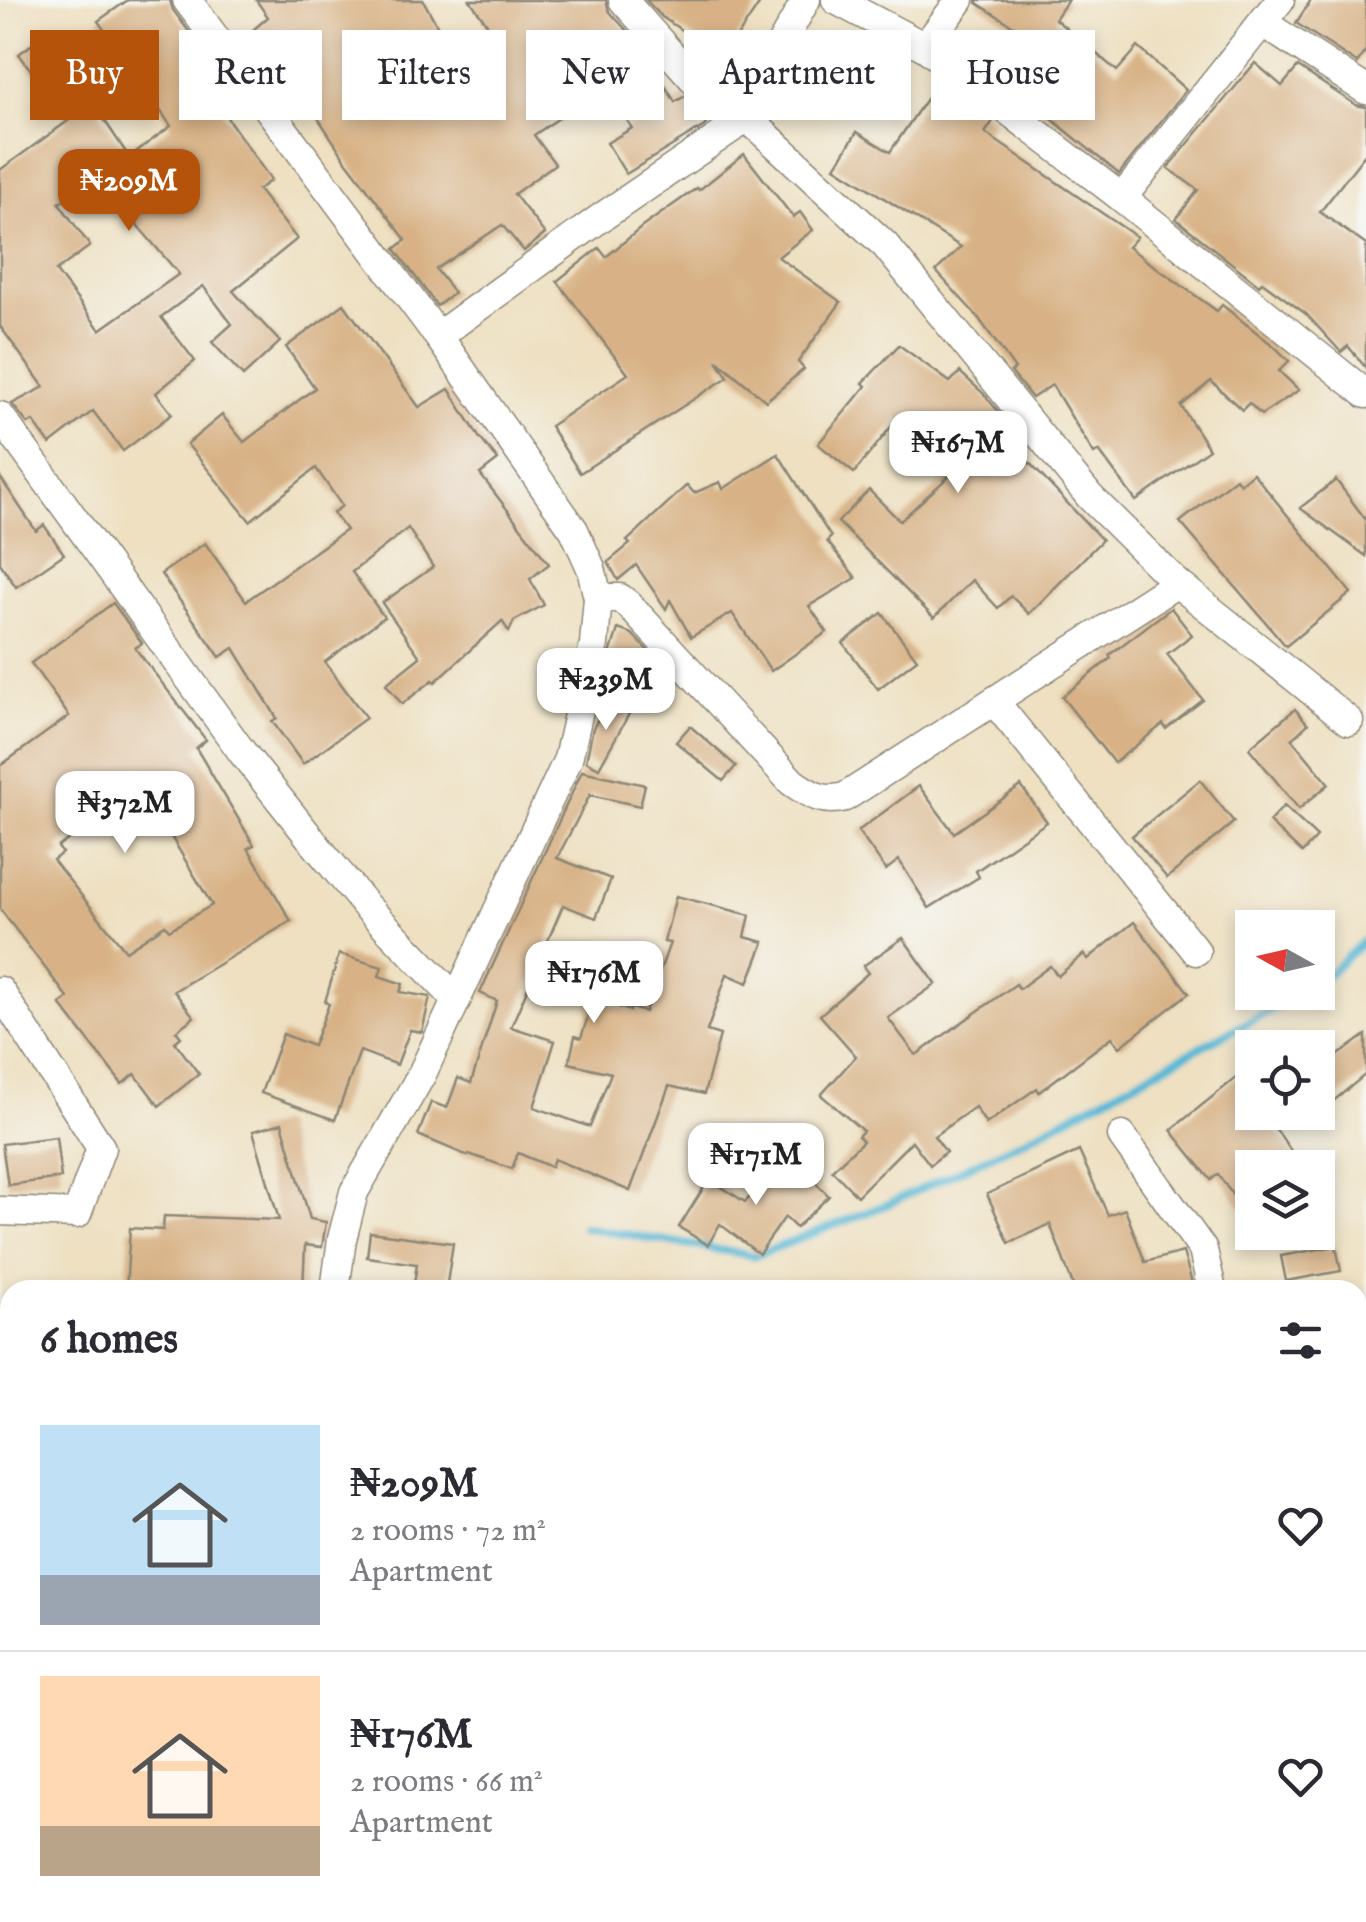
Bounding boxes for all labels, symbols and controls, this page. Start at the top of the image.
chip: Buy [30,30,159,120]
chip: Rent [179,30,322,120]
chip: Filters [342,30,506,120]
chip: New [526,30,664,120]
chip: Apartment [684,30,911,120]
chip: House [931,30,1095,120]
pin: ₦209M [59,149,199,234]
text: ₦209M [80,161,178,202]
pin: ₦167M [888,411,1028,496]
text: ₦167M [911,423,1005,464]
pin: ₦239M [536,648,676,733]
text: ₦239M [559,660,653,701]
pin: ₦372M [55,771,195,856]
text: ₦372M [77,783,173,824]
north arrow [1235,910,1335,1010]
map controls [1235,910,1335,1250]
pin: ₦176M [524,941,664,1026]
text: ₦176M [547,953,641,994]
button: locate [1235,1030,1335,1130]
pin: ₦171M [686,1123,826,1208]
text: ₦171M [710,1135,802,1176]
button: layers [1235,1150,1335,1250]
icon: filters [1273,1313,1328,1368]
text: 6 homes [40,1314,178,1367]
text: ₦209M [350,1458,479,1511]
icon: home [120,1465,240,1585]
icon: heart [1273,1498,1328,1553]
text: 2 rooms · 72 m² [350,1511,546,1552]
text: Apartment [350,1552,493,1593]
text: ₦176M [350,1709,473,1762]
icon: home [120,1716,240,1836]
icon: heart [1273,1749,1328,1804]
text: 2 rooms · 66 m² [350,1762,543,1803]
text: Apartment [350,1803,493,1844]

